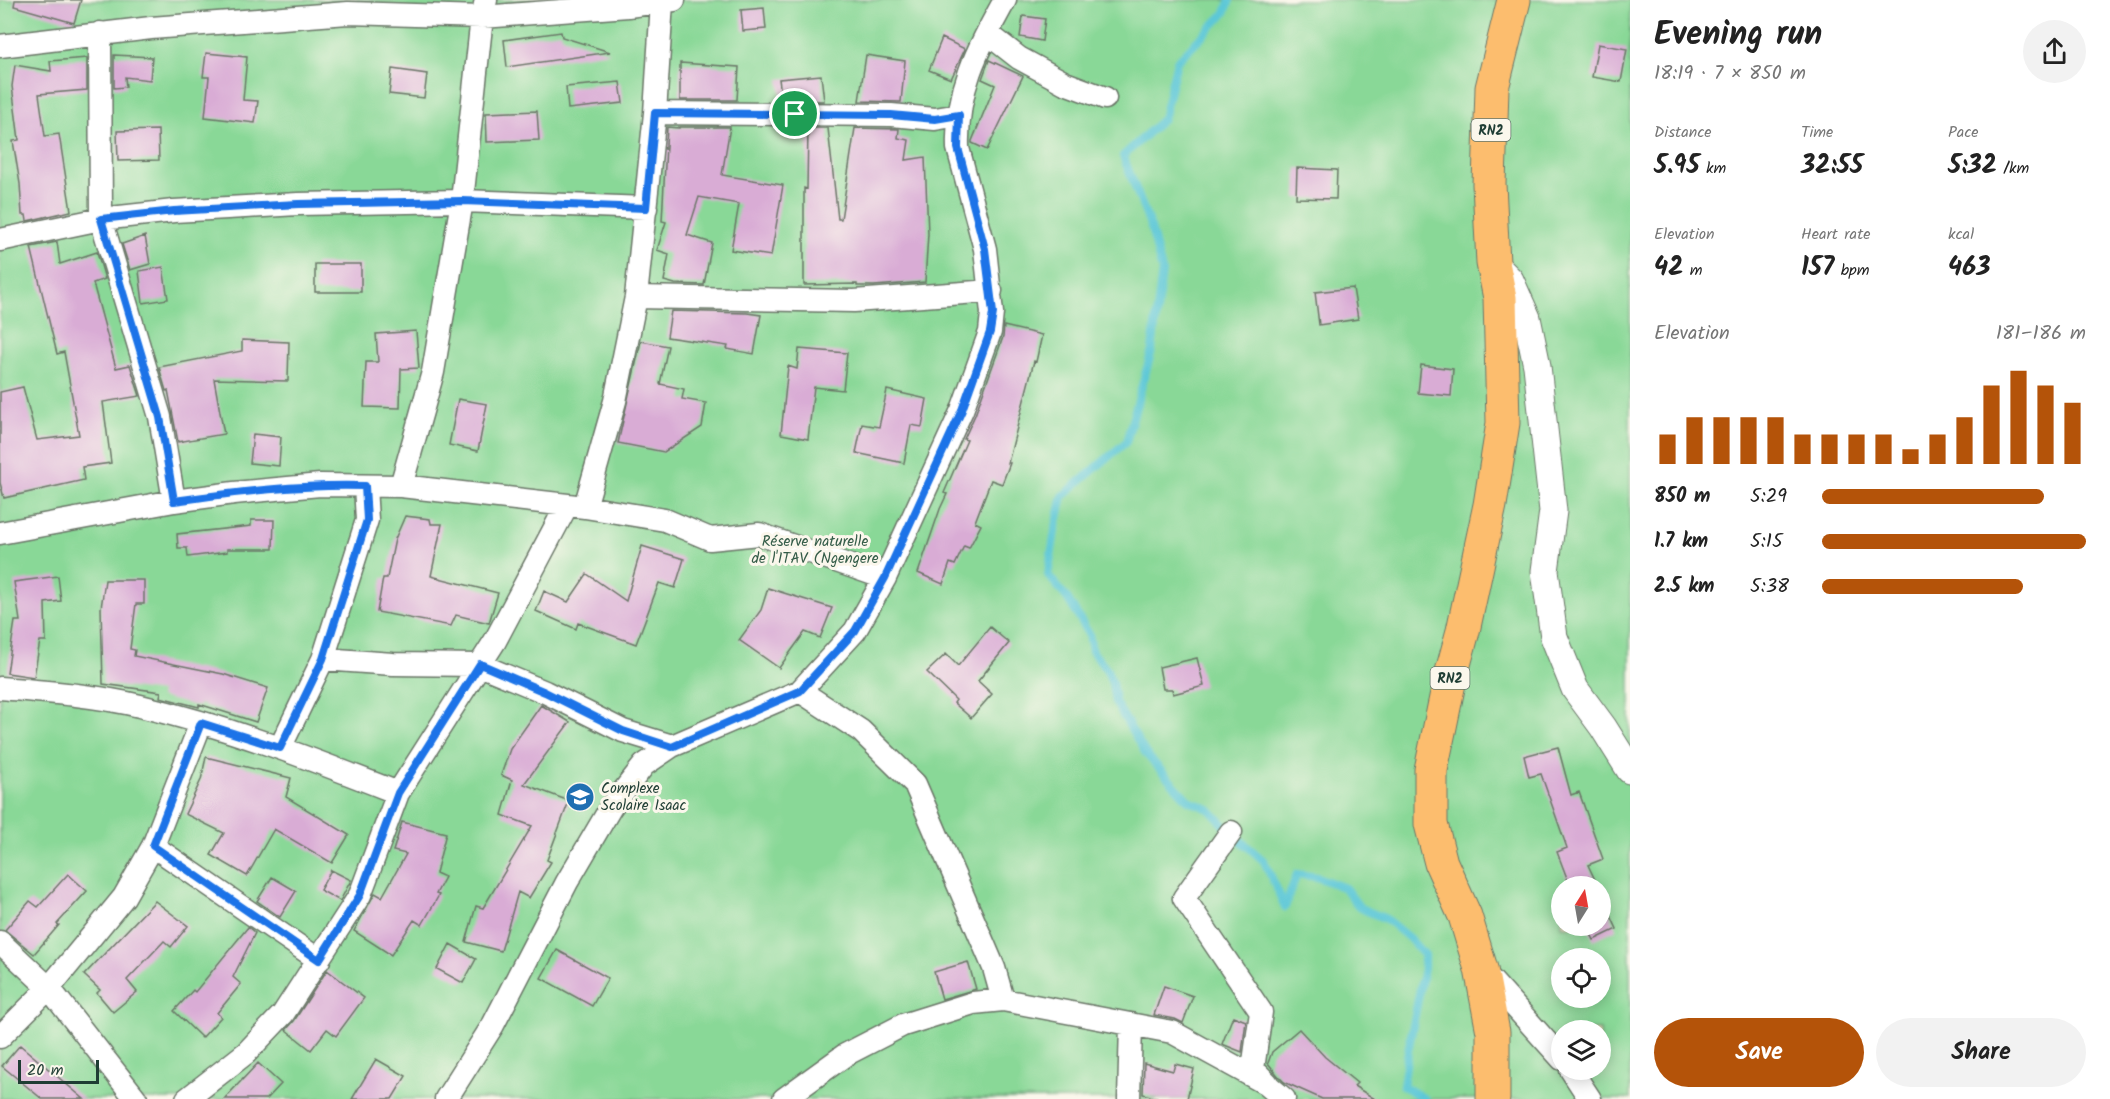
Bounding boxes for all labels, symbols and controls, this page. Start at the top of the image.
text: Evening run [1654,9,1822,62]
button: share [2023,20,2086,83]
text: 18:19 · 7 × 850 m [1654,58,1806,90]
pin [769,88,820,139]
icon: arrive [778,97,811,130]
road number: RN2 [1472,119,1510,141]
text: Distance [1654,120,1712,145]
text: Time [1801,120,1833,145]
text: Pace [1948,120,1979,145]
text: 5.95 [1654,145,1700,187]
text: 32:55 [1801,145,1863,187]
text: 5:32 [1948,145,1997,187]
text: km [1700,156,1726,181]
text: /km [1997,156,2029,181]
text: Elevation [1654,222,1715,247]
text: Heart rate [1801,222,1871,247]
text: kcal [1948,222,1974,247]
text: 42 [1654,247,1683,289]
text: 157 [1801,247,1834,289]
text: 463 [1948,247,1990,289]
text: m [1683,258,1702,283]
text: bpm [1834,258,1869,283]
text: Elevation [1654,318,1730,350]
text: 181–186 m [1996,318,2086,350]
text: 850 m [1654,481,1710,513]
text: 5:29 [1750,481,1787,513]
text: 1.7 km [1654,526,1708,558]
text: 5:15 [1750,526,1783,558]
park label: Réserve naturelle de l'ITAV (Ngengere [752,530,879,571]
text: 2.5 km [1654,571,1714,603]
text: 5:38 [1750,571,1789,603]
road number: RN2 [1430,667,1470,689]
place label: Complexe Scolaire Isaac [601,777,687,818]
school or university icon: Complexe Scolaire Isaac [564,781,596,813]
north arrow [1551,876,1611,936]
map controls [1551,876,1611,1080]
button: locate [1551,948,1611,1008]
button: Save [1654,1018,1864,1087]
button: Share [1876,1018,2086,1087]
button: layers [1551,1020,1611,1080]
scale bar [18,1057,99,1084]
text: 20 m [27,1058,63,1083]

